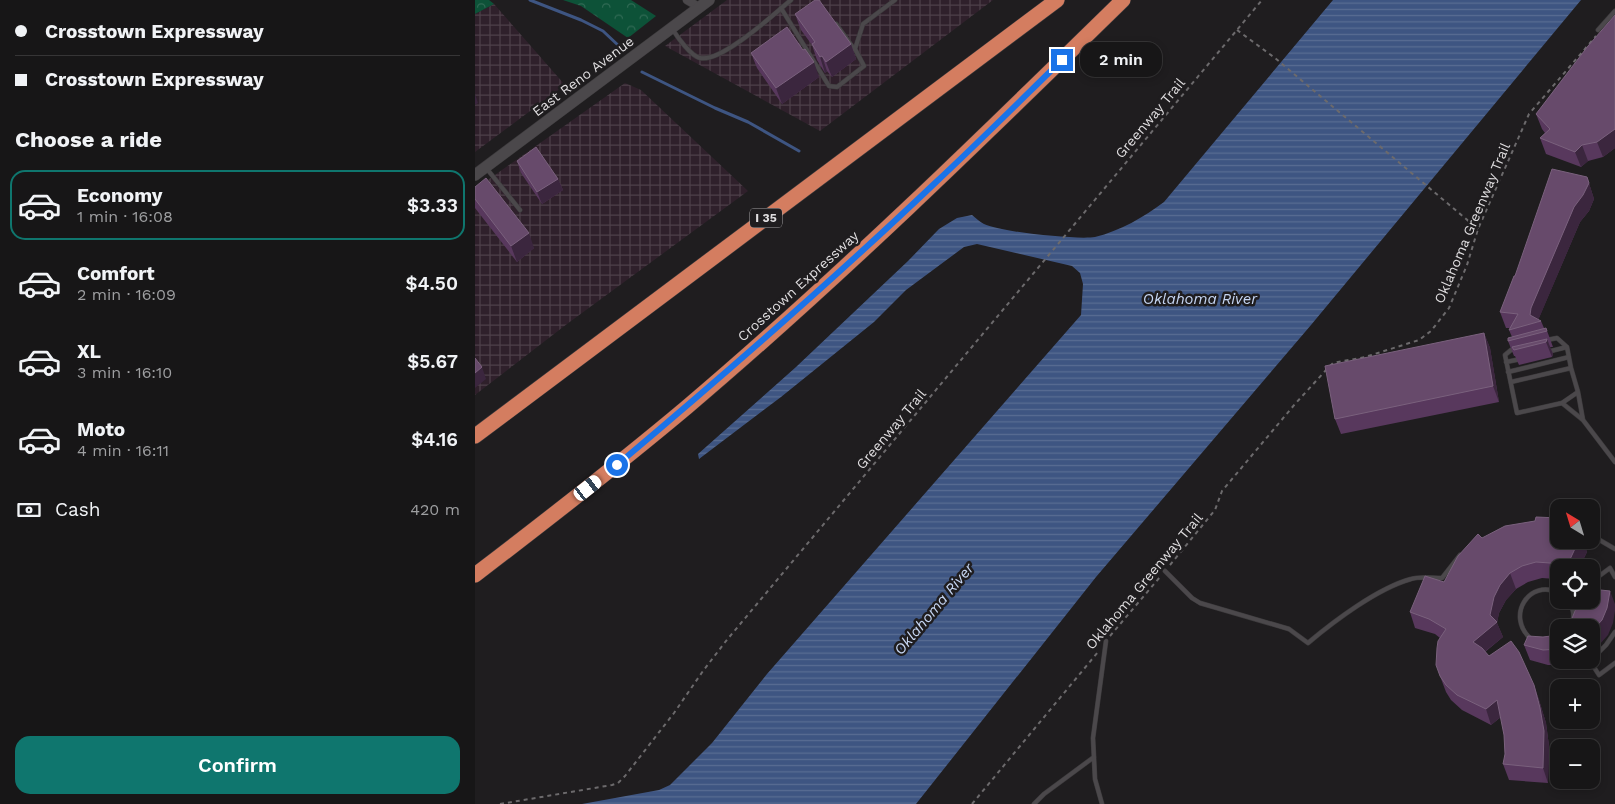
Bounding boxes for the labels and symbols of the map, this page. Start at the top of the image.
street label: East Reno Avenue [529,33,637,119]
callout: 2 min [1079,42,1162,78]
route end [1051,49,1073,71]
street label: Greenway Trail [1112,74,1189,161]
street label: Oklahoma Greenway Trail [1431,140,1513,306]
road number: I 35 [750,208,782,228]
street label: Crosstown Expressway [734,227,862,344]
water label: Oklahoma River [1143,290,1258,308]
street label: Greenway Trail [853,385,930,472]
route start [606,454,628,476]
car [571,473,604,503]
north arrow [1550,499,1600,549]
street label: Oklahoma Greenway Trail [1082,509,1206,652]
water label: Oklahoma River [890,559,978,659]

